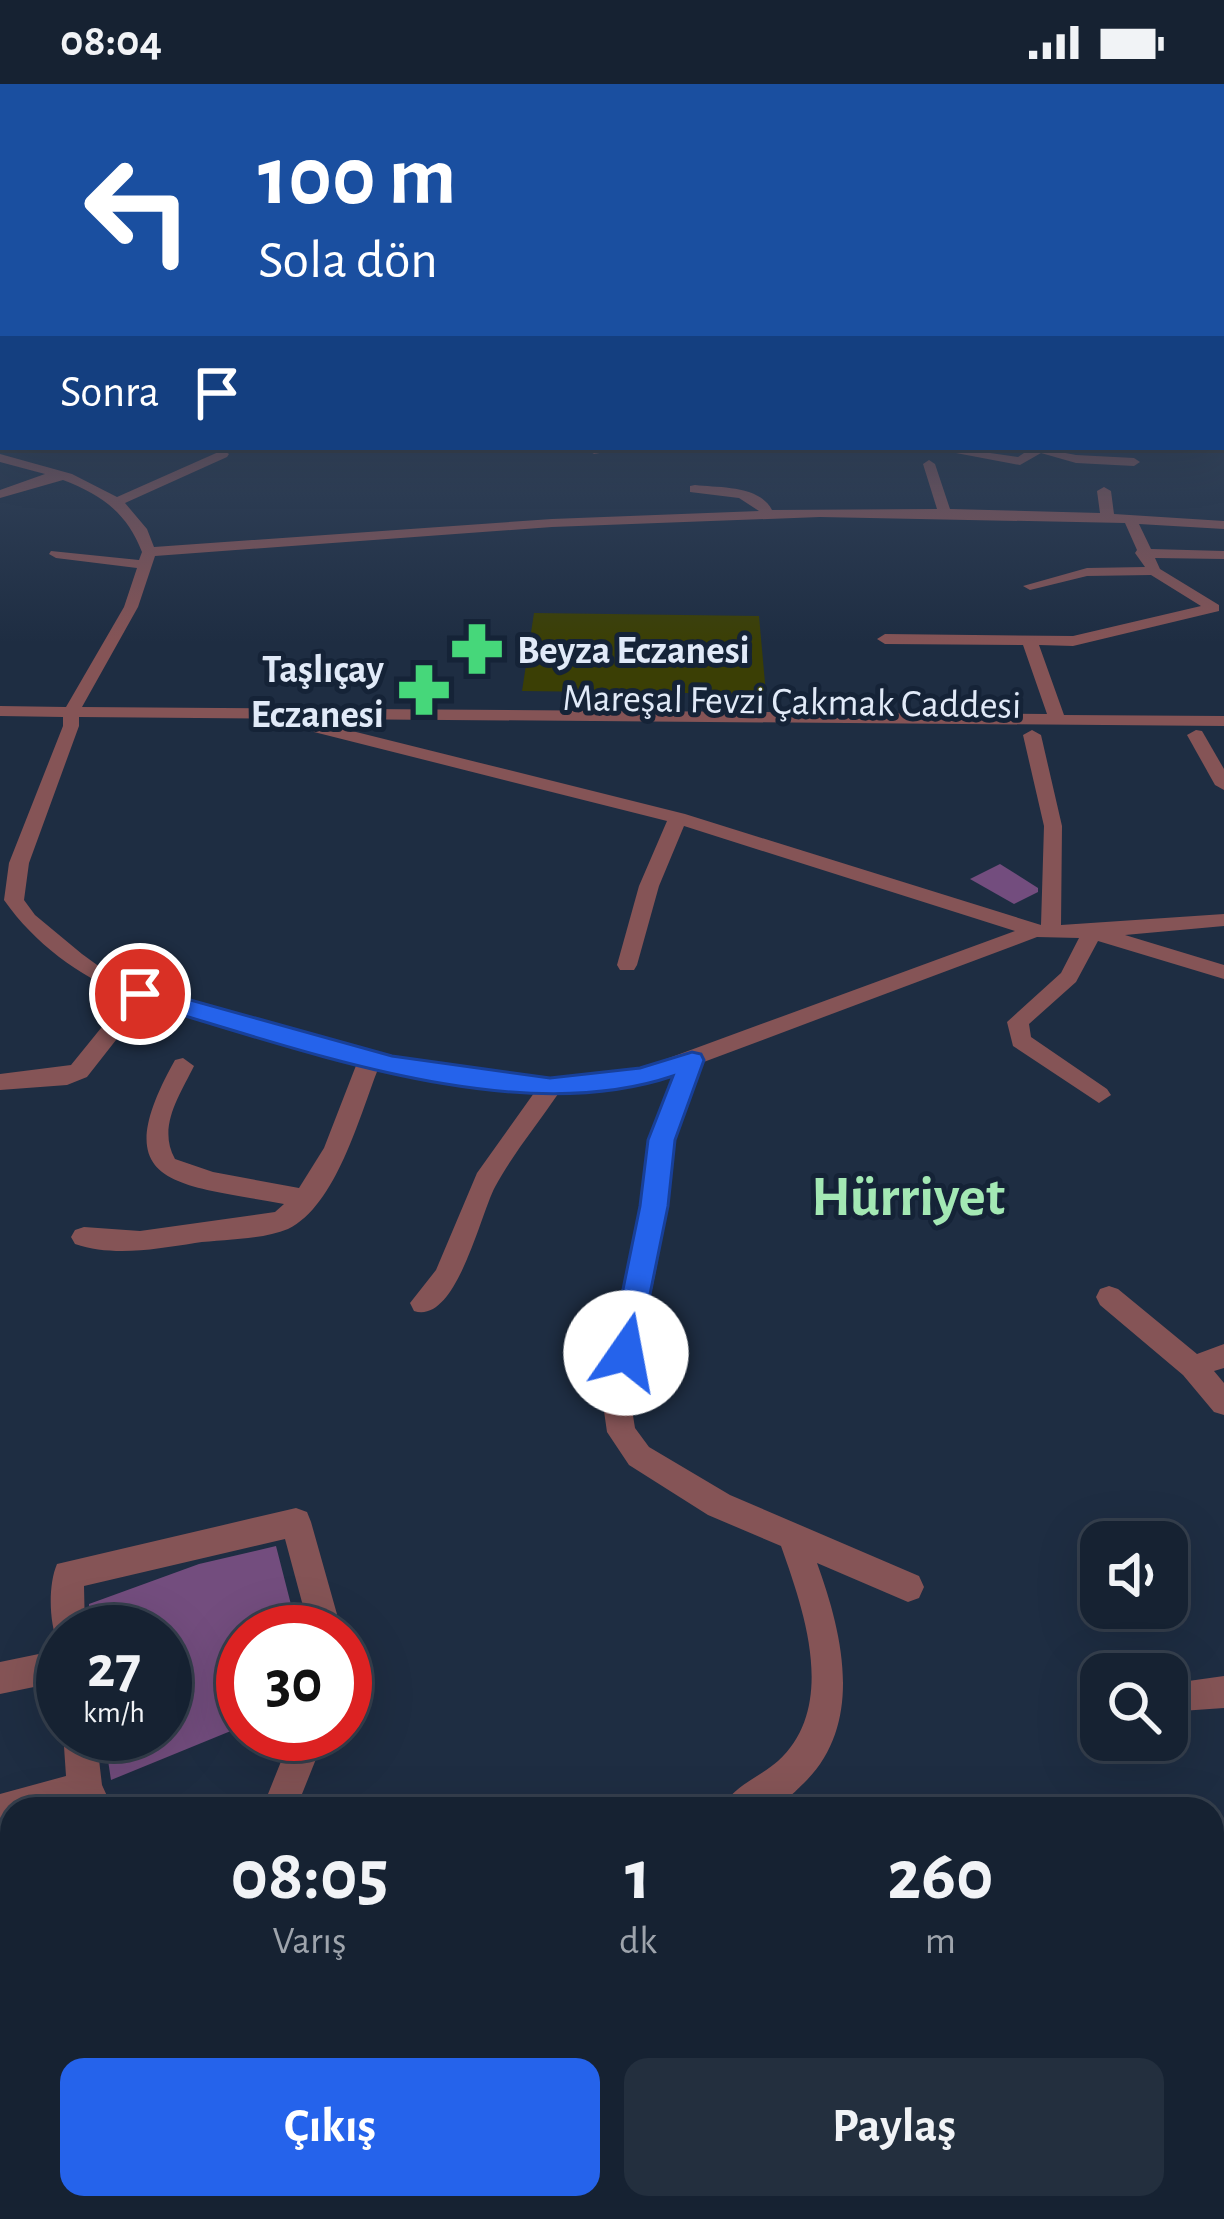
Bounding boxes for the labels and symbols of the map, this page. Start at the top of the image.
pharmacy icon: Beyza Eczanesi [448,620,506,678]
place label: Beyza Eczanesi [517,632,750,671]
place label: Taşlıçay Eczanesi [251,651,385,735]
pharmacy icon: Taşlıçay Eczanesi [395,661,453,719]
street label: Mareşal Fevzi Çakmak Caddesi [562,679,1022,726]
pin [89,943,191,1045]
district label: Hürriyet [811,1169,1005,1226]
position arrow [563,1290,689,1416]
speed limit sign: 30 [216,1605,372,1761]

